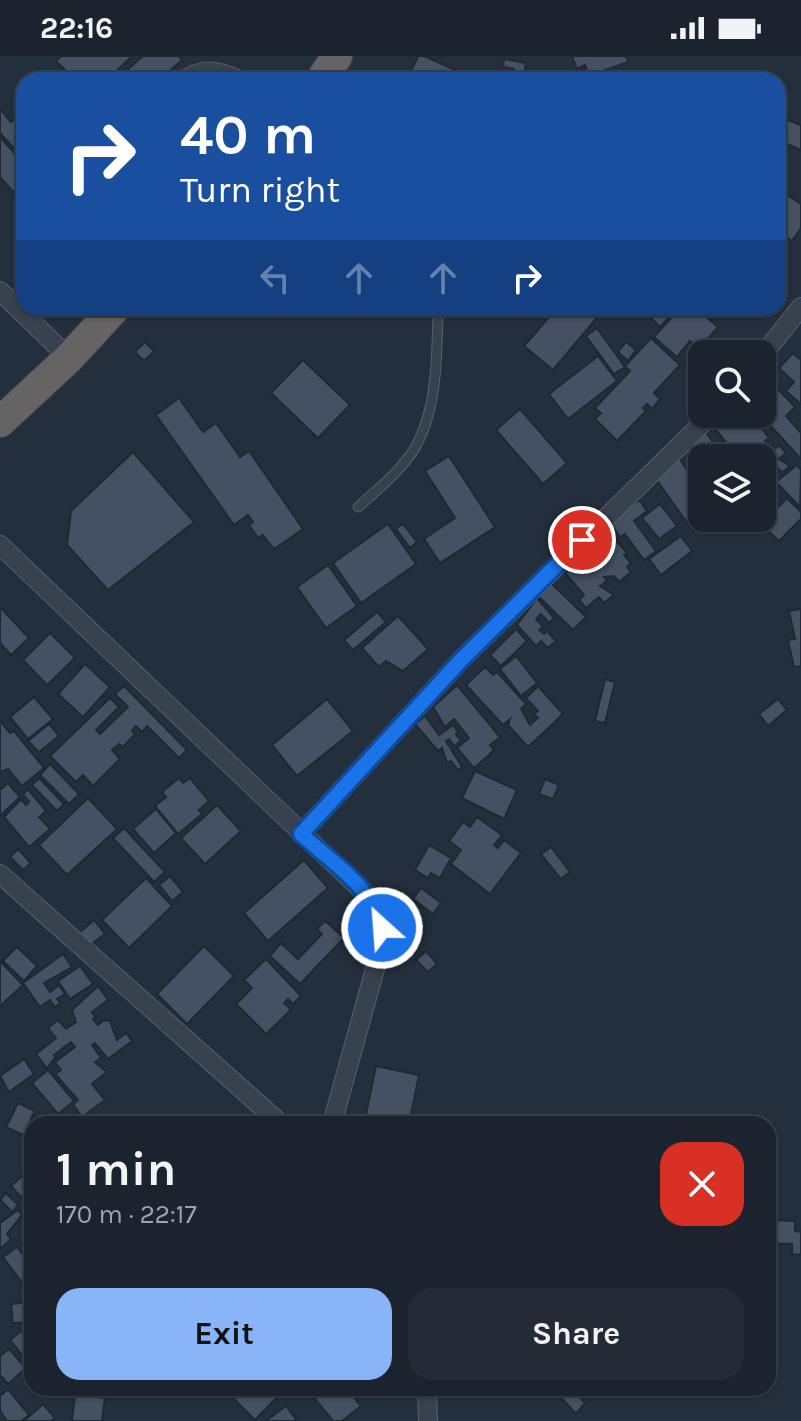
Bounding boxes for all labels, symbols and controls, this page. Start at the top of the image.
text: 22:16 [40,10,113,46]
text: 40 m [180,102,316,167]
icon: right [48,104,152,208]
text: Turn right [180,169,340,211]
icon: left [253,256,297,300]
icon: ahead [337,256,381,300]
icon: ahead [421,256,465,300]
icon: right [505,256,549,300]
map controls [688,340,776,532]
button: search [688,340,776,428]
button: layers [688,444,776,532]
pin [548,506,616,574]
icon: arrive [560,518,604,562]
position arrow [340,886,424,970]
text: 1 min [56,1141,176,1197]
button: close [660,1142,744,1226]
text: 170 m · 22:17 [56,1199,197,1230]
button: Exit [56,1288,392,1380]
button: Share [408,1288,744,1380]

